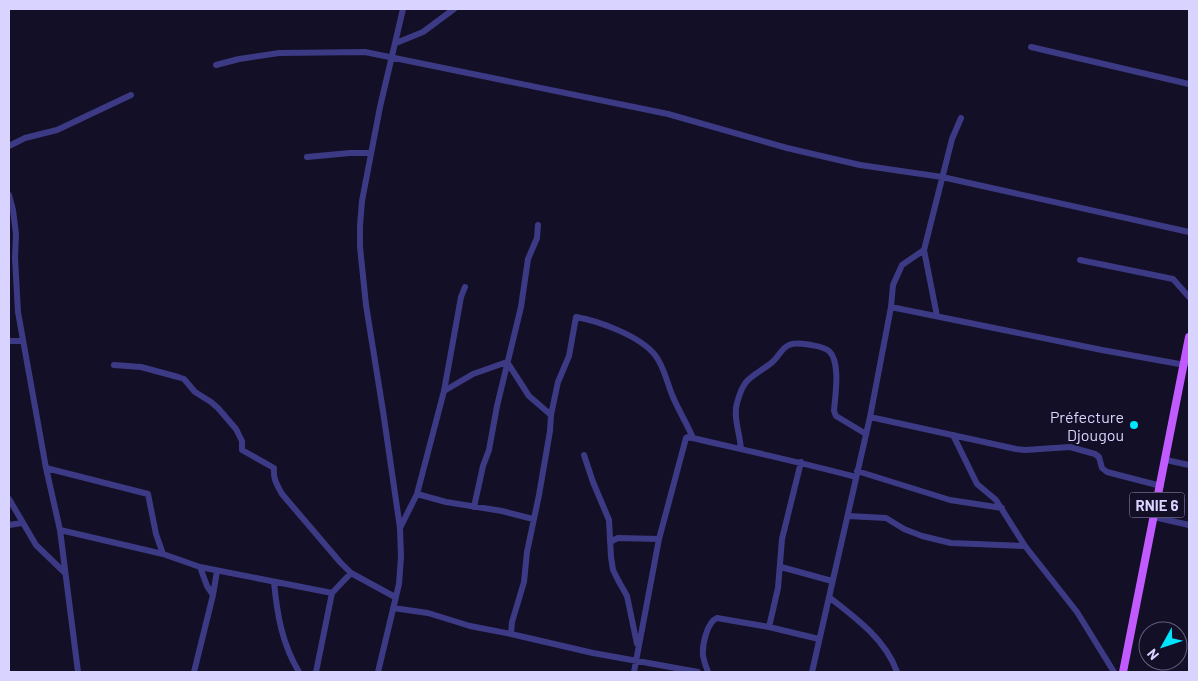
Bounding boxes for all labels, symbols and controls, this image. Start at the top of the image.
place label: Préfecture Djougou [1050,407,1124,444]
marker: Préfecture Djougou [1128,419,1140,431]
road number: RNIE 6 [1130,492,1184,518]
north arrow [1138,621,1188,671]
text: N [1143,646,1162,664]

